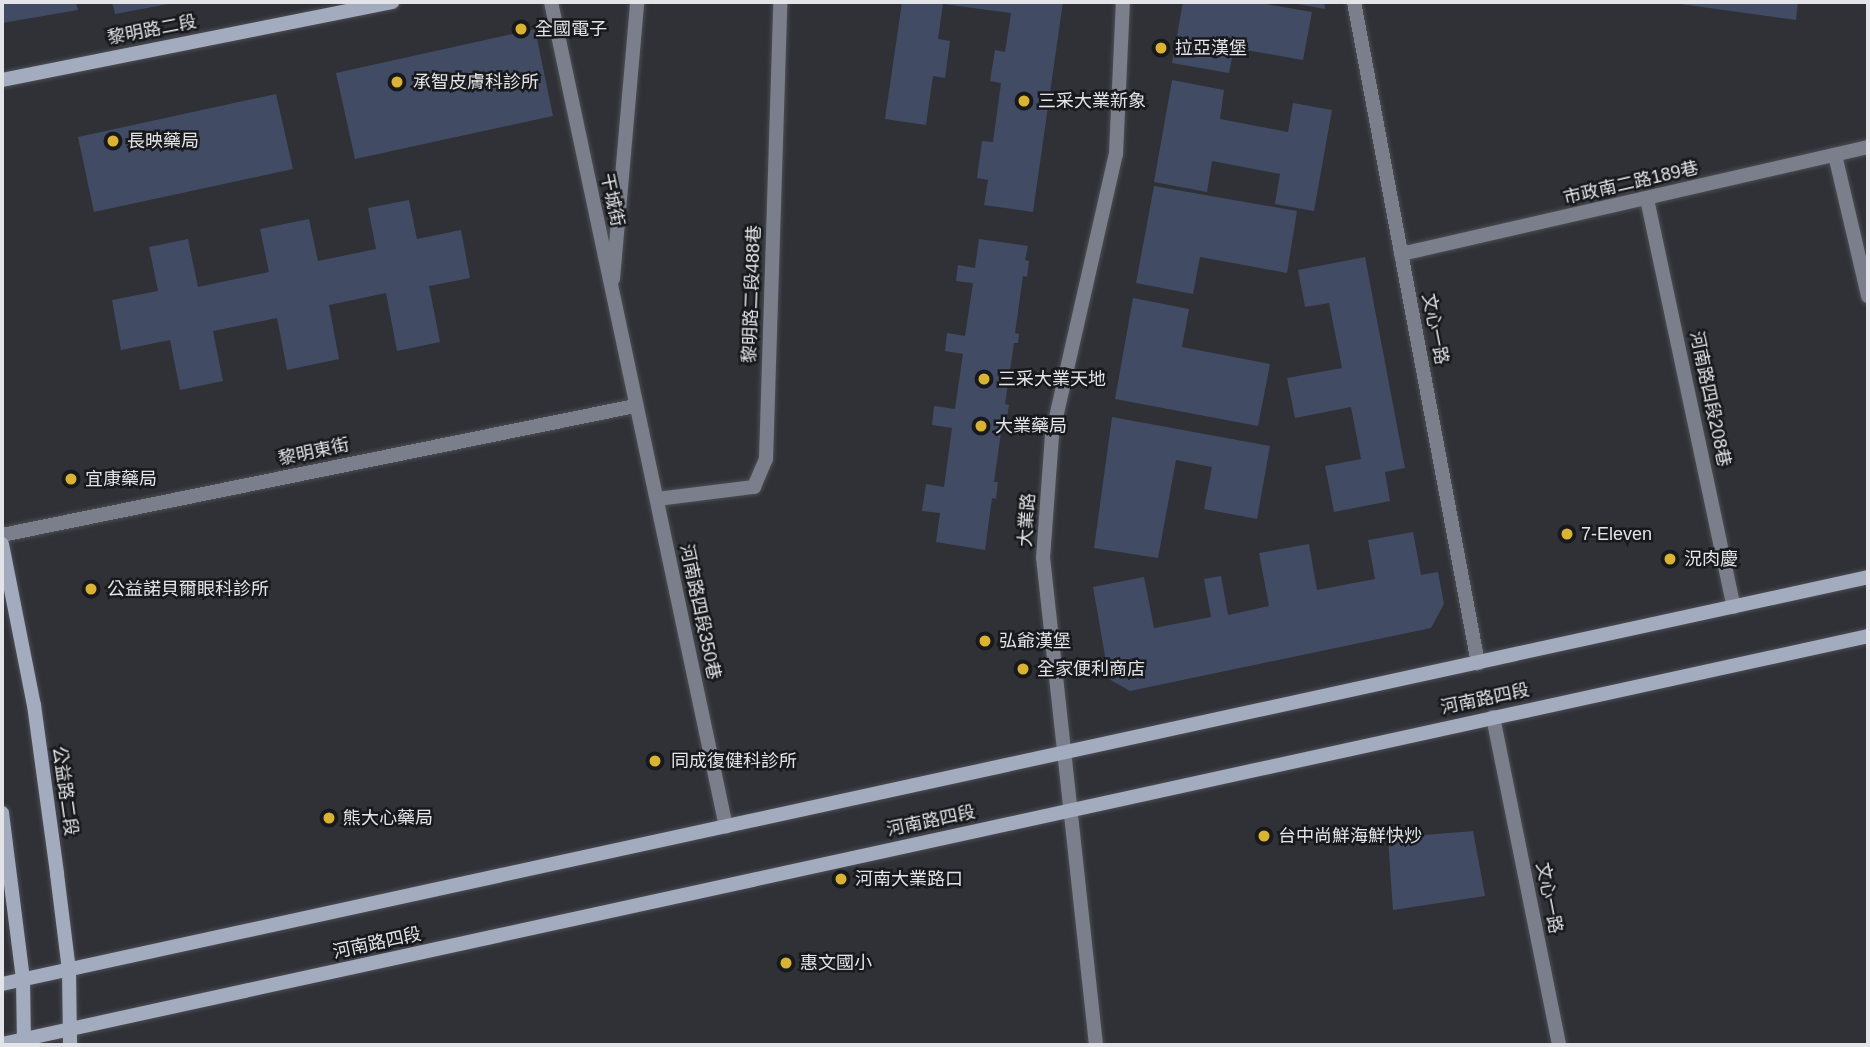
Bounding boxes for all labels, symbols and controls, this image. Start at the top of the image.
street label: 黎明路二段 [106,11,198,49]
place label: 全國電子 [535,18,607,40]
marker: 全國電子 [513,21,529,37]
place label: 拉亞漢堡 [1175,37,1247,59]
marker: 拉亞漢堡 [1153,40,1169,56]
place label: 承智皮膚科診所 [413,71,539,93]
marker: 承智皮膚科診所 [387,72,407,92]
place label: 三采大業新象 [1038,90,1146,112]
marker: 三采大業新象 [1016,93,1032,109]
place label: 長映藥局 [127,130,199,152]
marker: 長映藥局 [105,133,121,149]
street label: 市政南二路189巷 [1561,157,1701,209]
street label: 干城街 [596,171,628,229]
street label: 黎明路二段488巷 [739,225,765,363]
street label: 文心一路 [1418,292,1452,366]
street label: 河南路四段208巷 [1685,329,1735,469]
place label: 三采大業天地 [998,368,1106,390]
marker: 三采大業天地 [976,371,992,387]
place label: 大業藥局 [995,415,1067,437]
marker: 大業藥局 [973,418,989,434]
street label: 黎明東街 [277,434,351,470]
place label: 宜康藥局 [85,468,157,490]
marker: 宜康藥局 [63,471,79,487]
street label: 大業路 [1014,492,1040,548]
place label: 7-Eleven [1581,523,1652,545]
marker: 7-Eleven [1559,526,1575,542]
street label: 河南路四段350巷 [675,542,725,682]
place label: 況肉慶 [1684,548,1738,570]
marker: 況肉慶 [1662,551,1678,567]
place label: 公益諾貝爾眼科診所 [107,578,269,600]
marker: 公益諾貝爾眼科診所 [81,579,101,599]
place label: 弘爺漢堡 [999,630,1071,652]
marker: 弘爺漢堡 [977,633,993,649]
place label: 全家便利商店 [1037,658,1145,680]
marker: 全家便利商店 [1015,661,1031,677]
street label: 河南路四段 [1439,679,1531,719]
street label: 公益路二段 [48,745,82,837]
place label: 同成復健科診所 [671,750,797,772]
marker: 同成復健科診所 [645,751,665,771]
street label: 河南路四段 [885,801,977,841]
place label: 熊大心藥局 [343,807,433,829]
marker: 熊大心藥局 [321,810,337,826]
place label: 台中尚鮮海鮮快炒 [1278,825,1422,847]
marker: 台中尚鮮海鮮快炒 [1256,828,1272,844]
street label: 文心一路 [1532,861,1566,935]
place label: 河南大業路口 [855,868,963,890]
marker: 河南大業路口 [833,871,849,887]
street label: 河南路四段 [331,923,423,963]
place label: 惠文國小 [800,952,872,974]
marker: 惠文國小 [778,955,794,971]

